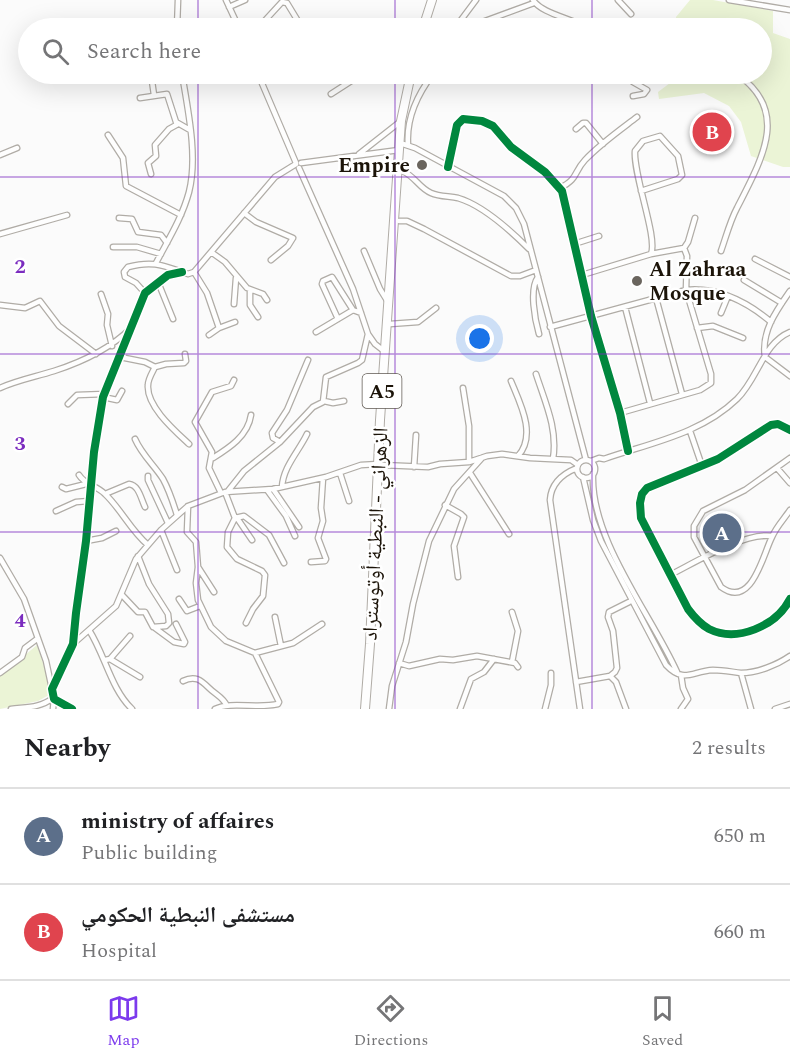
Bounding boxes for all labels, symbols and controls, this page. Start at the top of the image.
search box [18,18,772,84]
icon: search [39,35,72,68]
text: Search here [87,35,201,68]
pin: B [692,110,732,154]
place label: Empire [338,150,410,182]
marker: Empire [415,158,429,172]
text: 2 [14,252,26,282]
place label: Al Zahraa Mosque [649,254,747,310]
marker: Al Zahraa Mosque [630,274,644,288]
your location [465,324,494,353]
road number: A5 [362,374,401,408]
street label: الزهراني - النبطية أوتوستراد [354,427,398,641]
text: 3 [14,429,26,459]
pin: A [702,510,742,556]
text: 4 [14,606,26,636]
text: Nearby [24,728,110,768]
text: 2 results [692,733,766,763]
text: ministry of affaires [81,805,274,838]
text: A [36,821,51,851]
text: 650 m [714,821,766,851]
text: Public building [81,838,217,868]
text: مستشفى النبطية الحكومي [81,899,295,932]
text: B [36,917,51,947]
text: 660 m [714,917,766,947]
text: Hospital [81,936,157,966]
tab: Map [107,992,140,1052]
tab: Directions [354,992,428,1052]
tab: Saved [642,992,683,1052]

